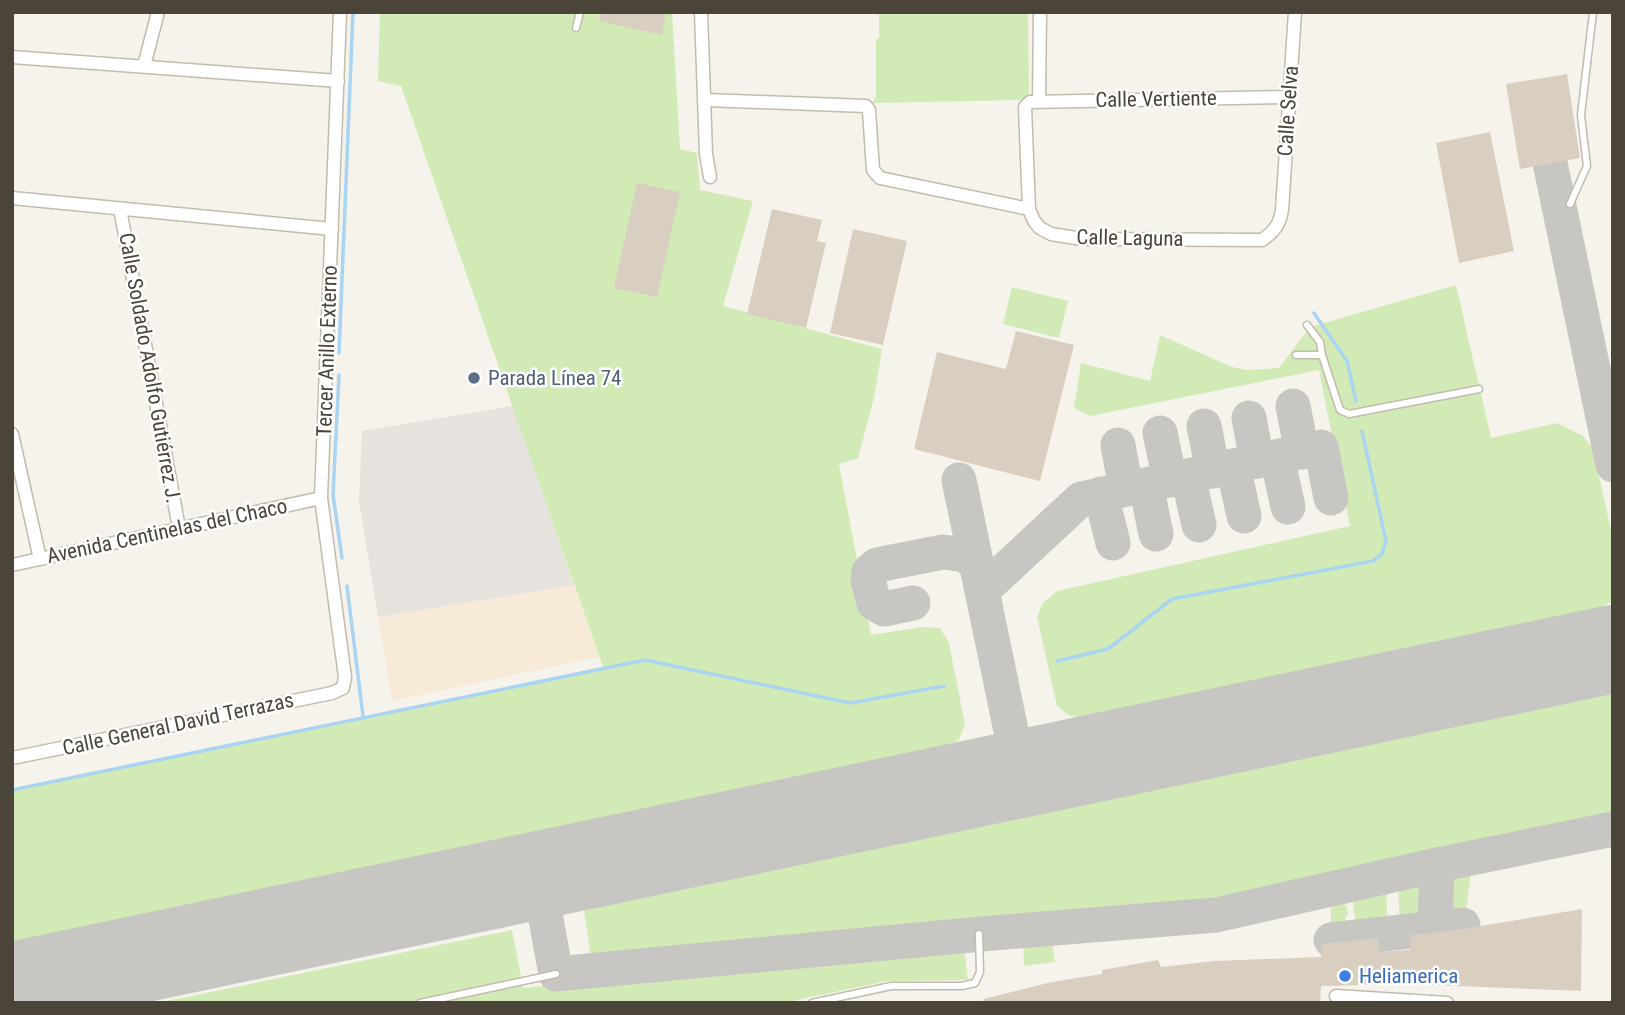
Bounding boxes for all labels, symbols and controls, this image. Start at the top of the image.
street label: Calle Selva [1273,65,1303,157]
street label: Calle Vertiente [1095,86,1217,112]
street label: Calle Laguna [1076,225,1184,251]
street label: Calle Soldado Adolfo Gutiérrez J. [114,231,186,505]
street label: Tercer Anillo Externo [312,265,342,437]
place label: Parada Línea 74 [488,366,622,390]
marker: Parada Línea 74 [466,370,482,386]
street label: Avenida Centinelas del Chaco [45,494,289,568]
street label: Calle General David Terrazas [60,688,296,760]
place label: Heliamerica [1359,964,1458,988]
marker: Heliamerica [1337,968,1353,984]

